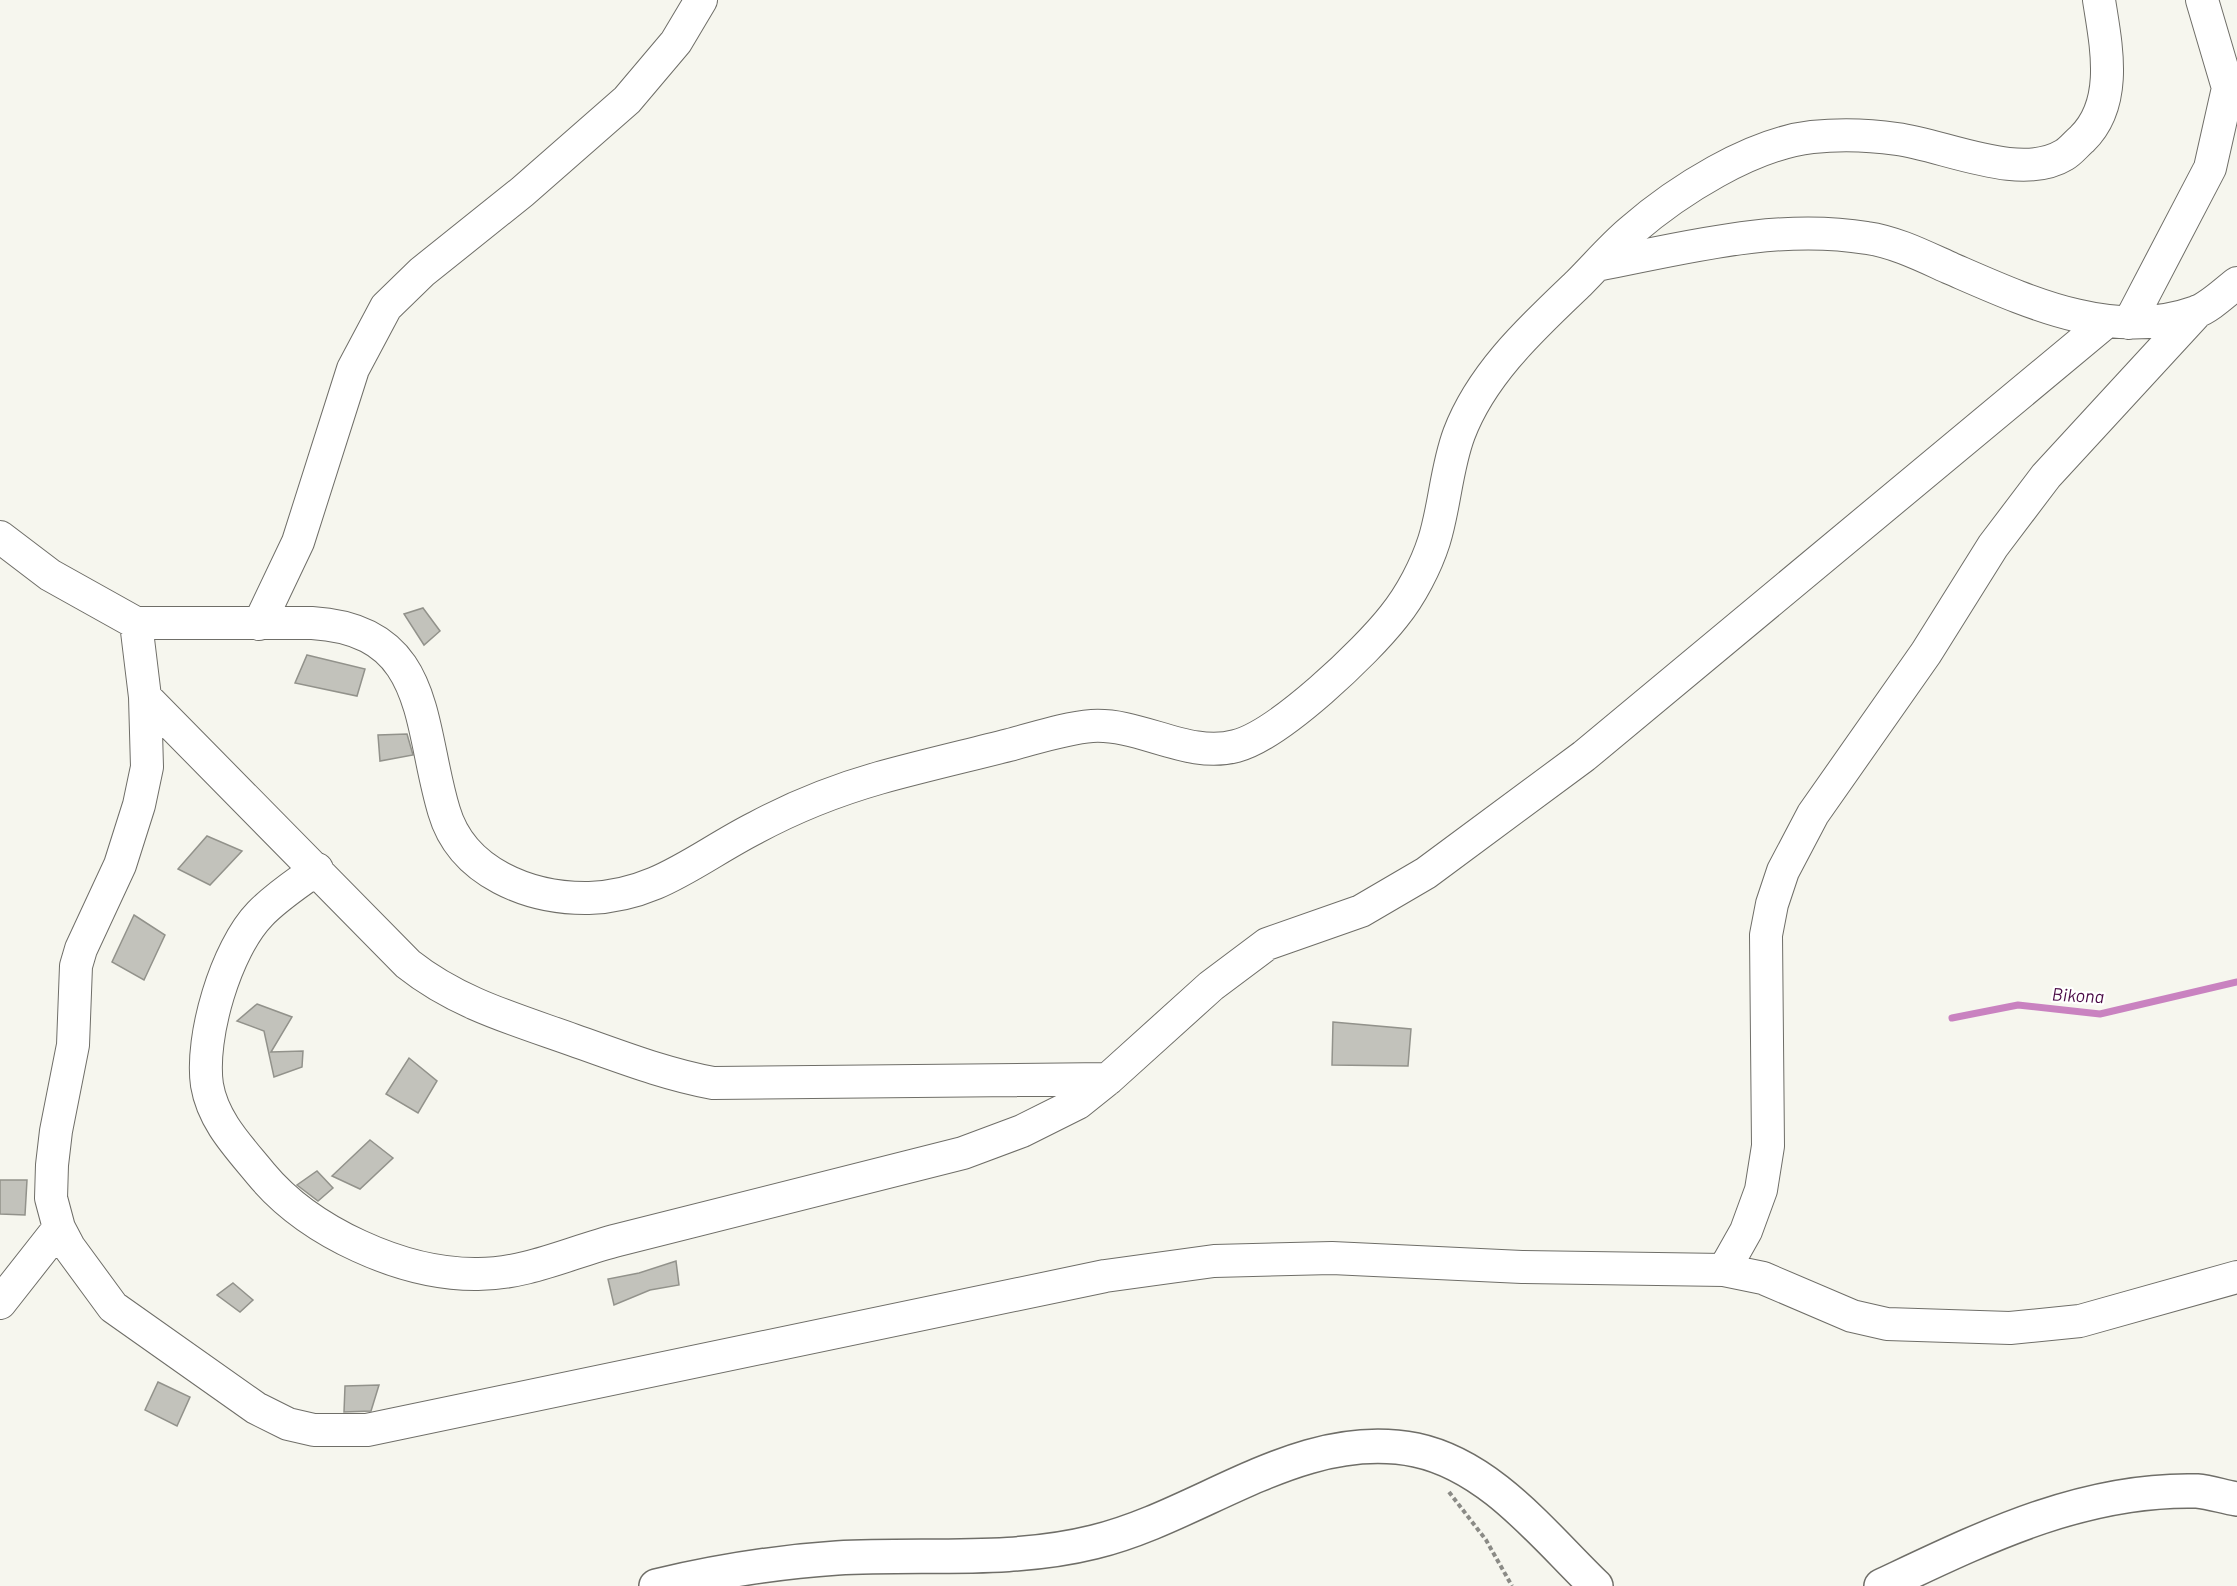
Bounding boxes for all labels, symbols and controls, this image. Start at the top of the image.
water label: Bikona [2051,983,2105,1007]

